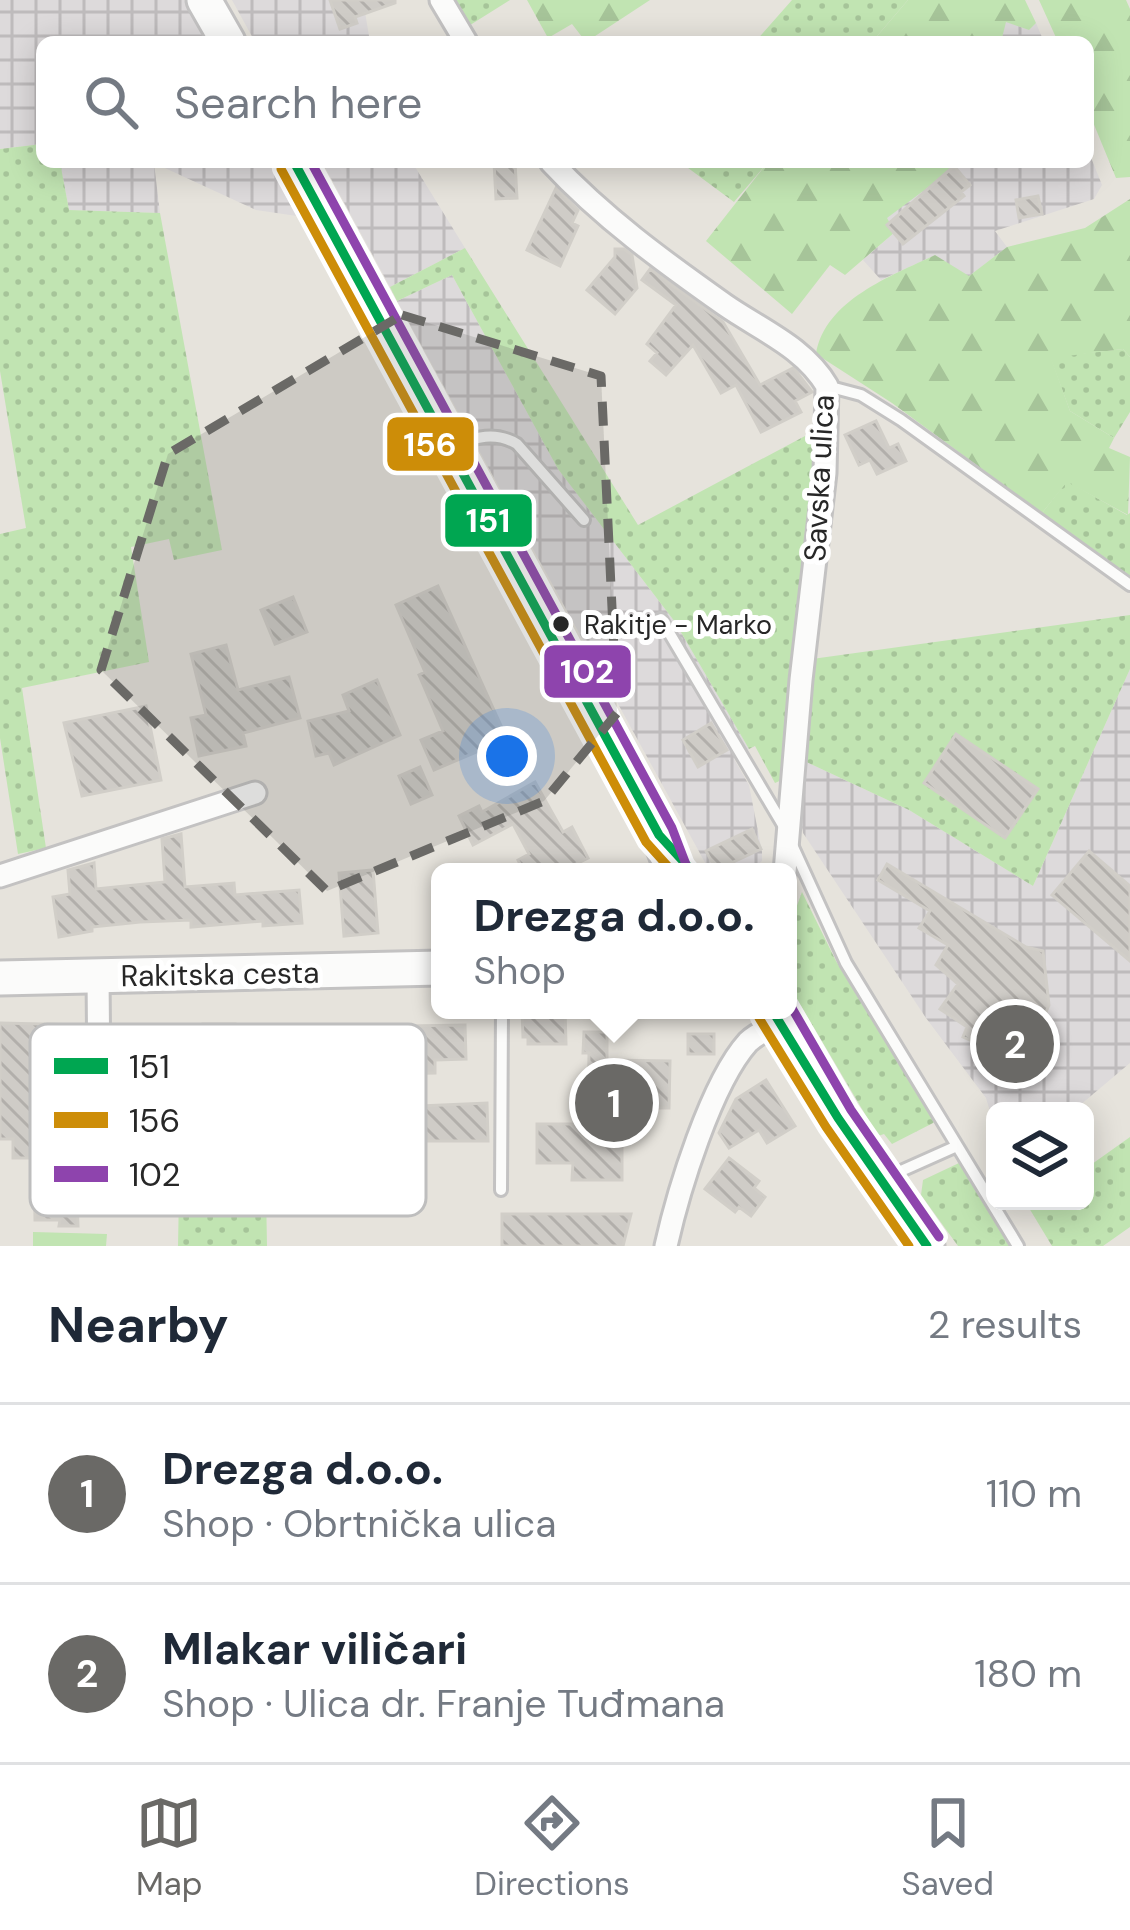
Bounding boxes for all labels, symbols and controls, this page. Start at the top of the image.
search box [36,36,1094,168]
icon: search [78,69,144,135]
text: Search here [174,73,422,132]
street label: Savska ulica [795,394,843,562]
line badge: 156 [385,415,476,473]
text: 156 [403,423,457,466]
line badge: 151 [443,492,534,549]
text: 151 [466,499,510,542]
place label: Rakitje - Marko [584,607,772,642]
marker: Rakitje - Marko [550,613,572,635]
line badge: 102 [542,643,633,700]
text: 102 [560,650,614,693]
your location [477,726,537,786]
popup [431,863,797,1019]
text: Drezga d.o.o. [473,886,755,945]
text: Shop [473,945,566,996]
street label: Rakitska cesta [120,953,320,995]
pin: 2 [976,999,1054,1089]
legend [30,1024,426,1216]
text: 151 [129,1045,170,1088]
pin: 1 [575,1058,653,1148]
text: 156 [129,1099,180,1142]
map controls [986,1102,1094,1210]
button: layers [986,1102,1094,1210]
text: 102 [129,1153,181,1196]
text: Nearby [48,1291,229,1358]
text: 2 results [928,1299,1082,1350]
text: Drezga d.o.o. [162,1439,443,1498]
text: 1 [80,1468,94,1519]
text: 110 m [986,1468,1082,1519]
text: Shop · Obrtnička ulica [162,1498,556,1549]
text: Mlakar viličari [162,1619,467,1678]
text: 2 [76,1648,98,1699]
text: 180 m [974,1648,1082,1699]
text: Shop · Ulica dr. Franje Tuđmana [162,1678,725,1729]
tab: Map [136,1790,202,1905]
tab: Directions [474,1790,630,1905]
tab: Saved [902,1790,994,1905]

